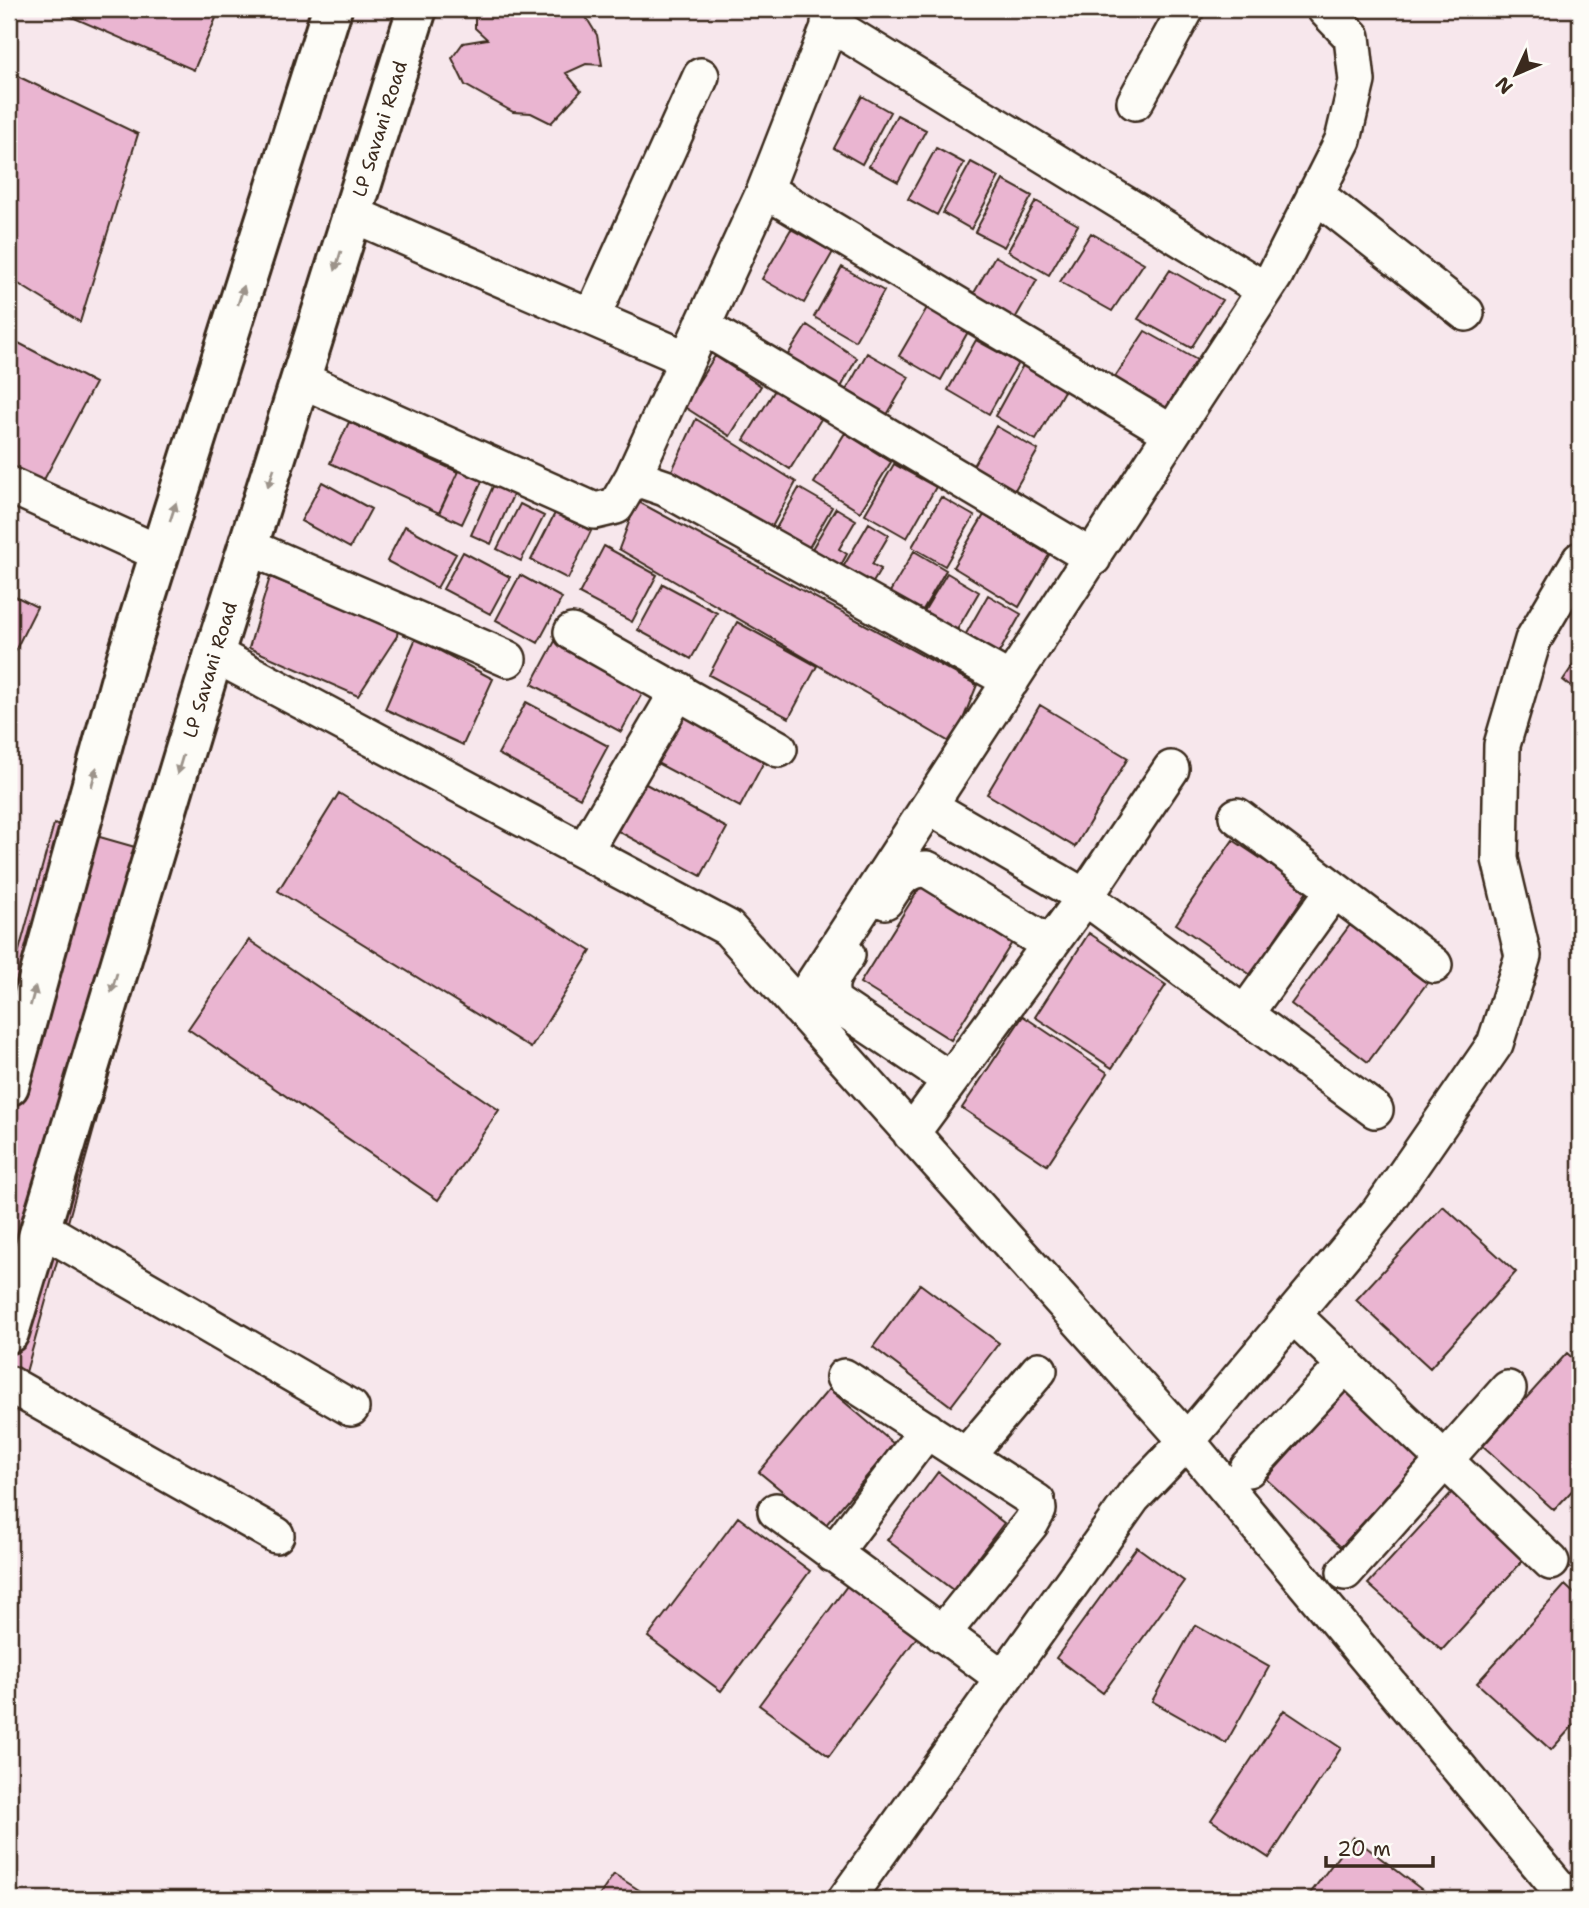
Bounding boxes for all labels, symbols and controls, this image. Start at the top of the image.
north arrow [1480,38,1550,108]
street label: LP Savani Road [346,58,412,200]
text: N [1490,71,1518,100]
one-way arrow [332,251,342,272]
one-way arrow [237,284,247,305]
one-way arrow [265,468,275,489]
one-way arrow [168,501,178,522]
street label: LP Savani Road [177,598,242,741]
one-way arrow [175,755,185,776]
one-way arrow [89,766,100,788]
one-way arrow [109,973,119,994]
one-way arrow [29,985,39,1006]
scale bar [1326,1824,1433,1868]
text: 20 m [1337,1835,1391,1863]

